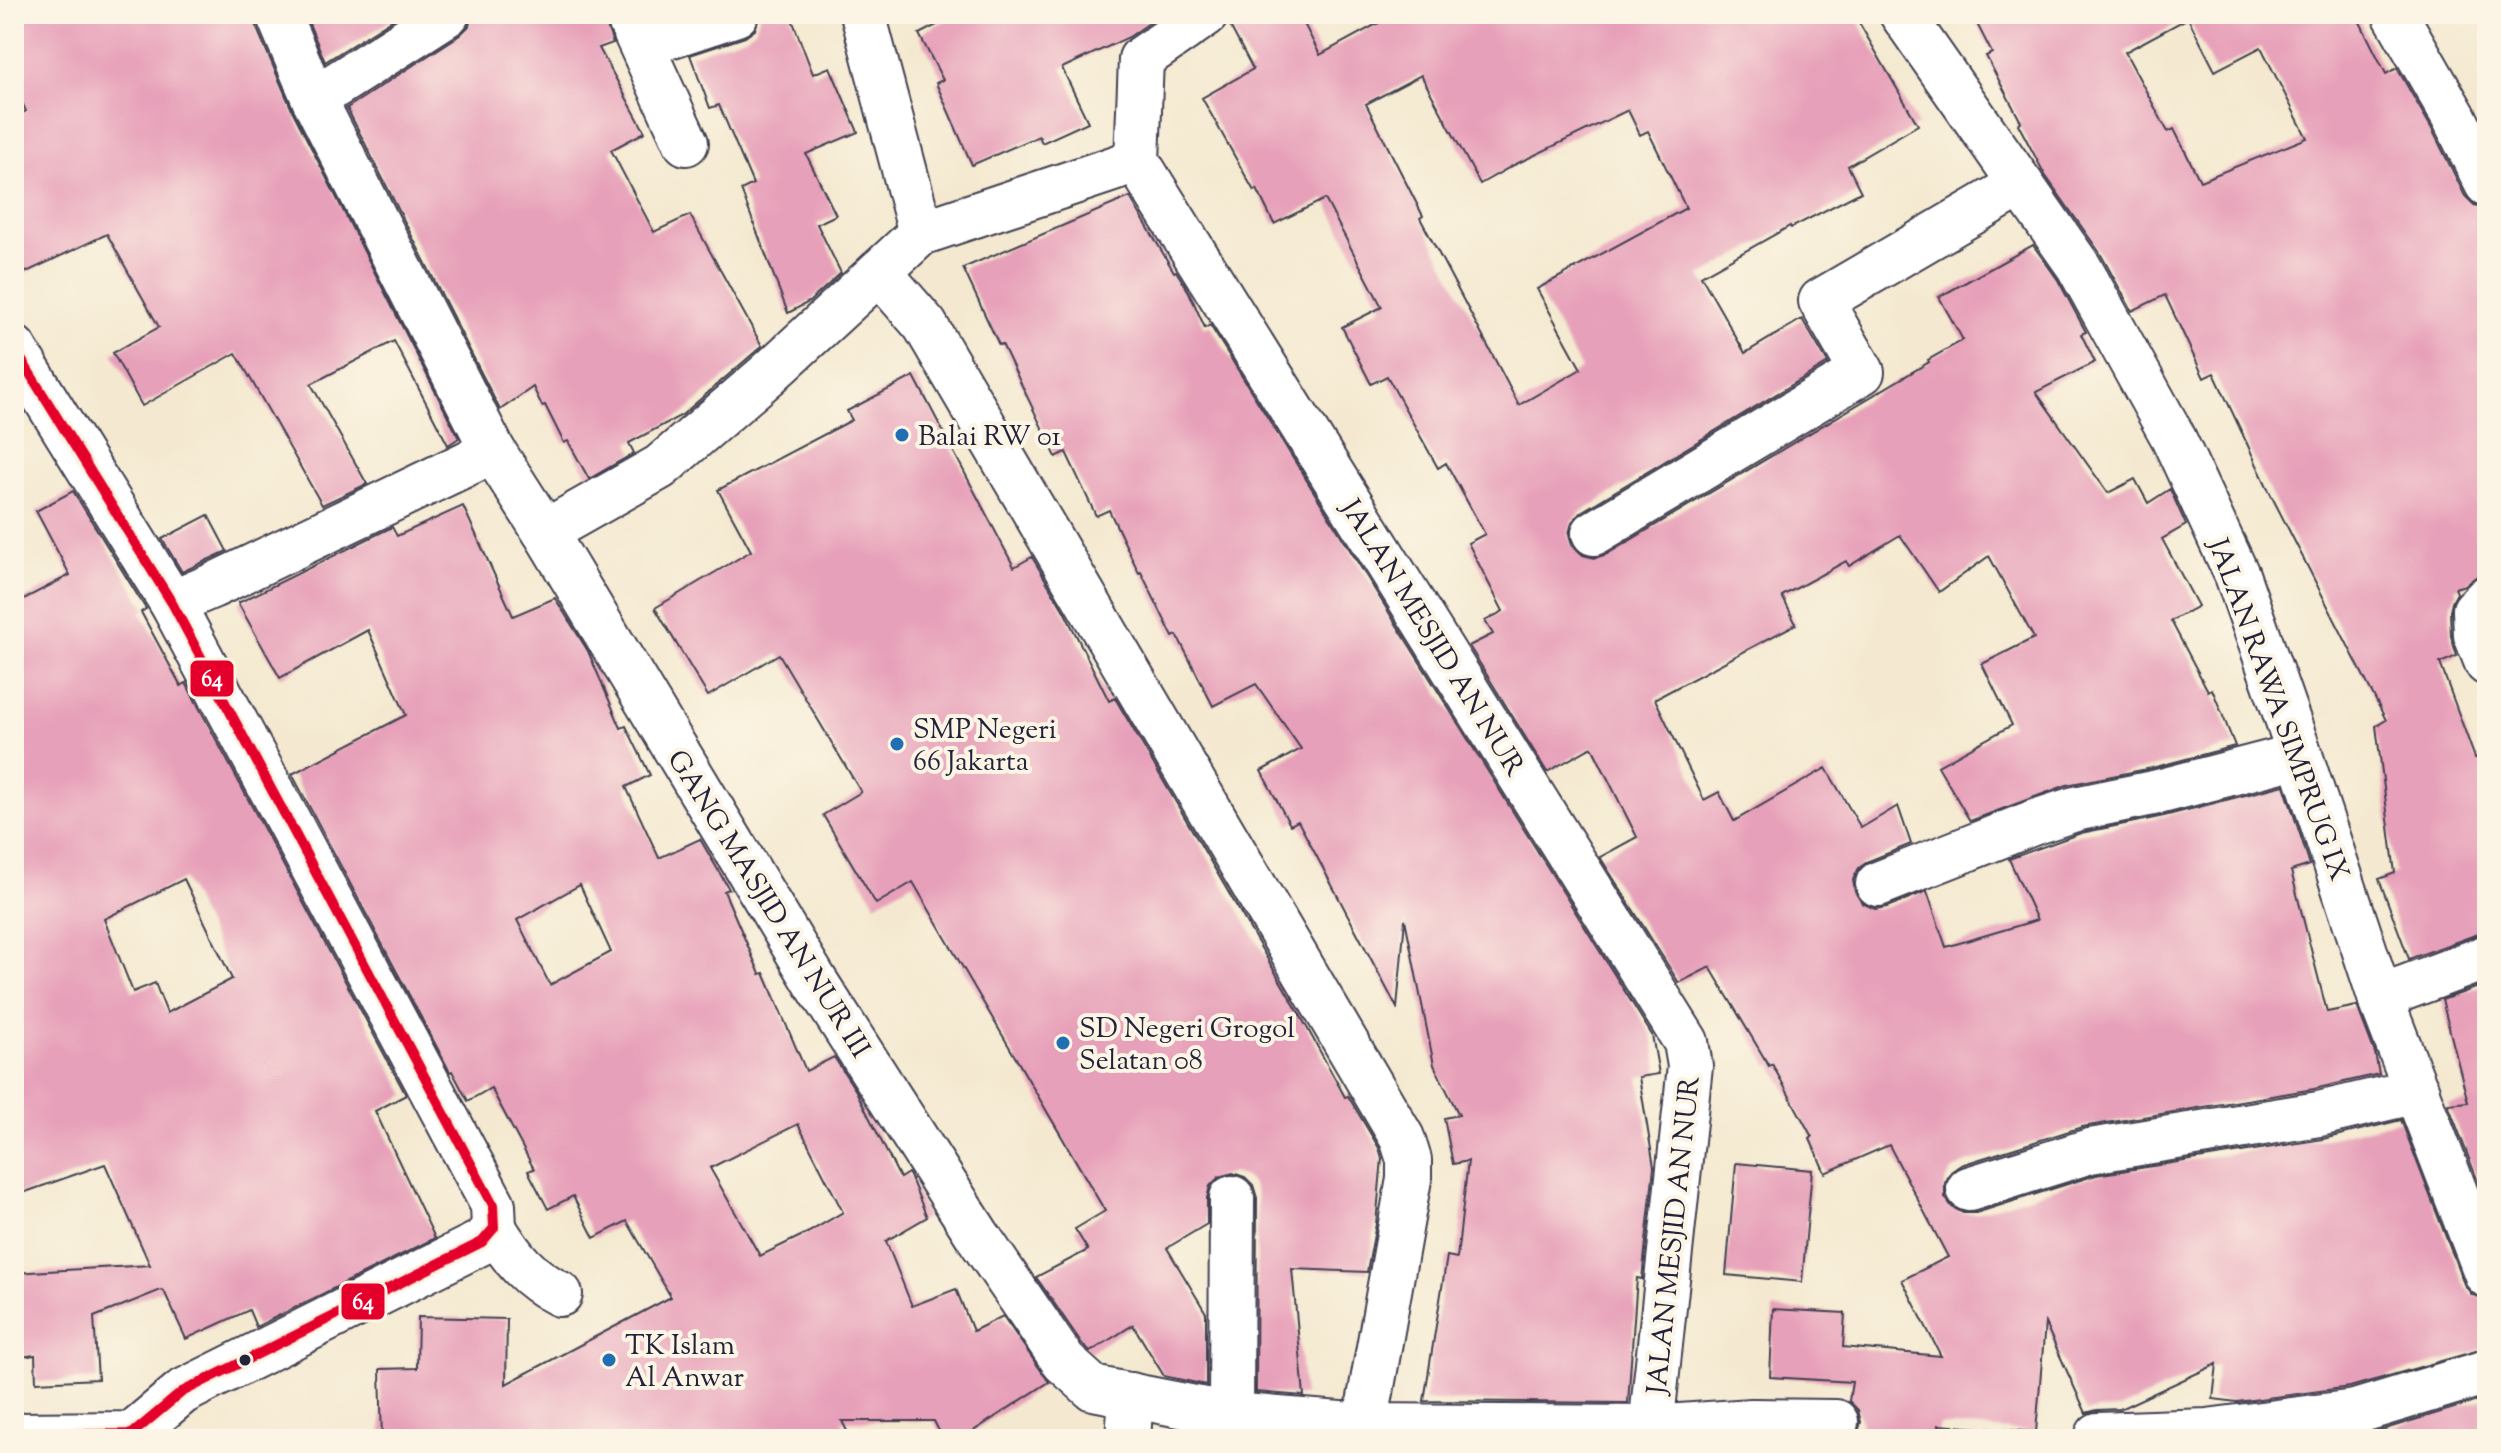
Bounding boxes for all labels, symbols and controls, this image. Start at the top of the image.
place label: Balai RW 01 [918,418,1061,458]
marker: Balai RW 01 [893,426,911,444]
street label: JALAN MESJID AN NUR [1329,491,1533,785]
street label: JALAN RAWA SIMPRUG IX [2196,532,2358,887]
line badge: 64 [189,659,235,698]
text: 64 [201,665,223,697]
place label: SMP Negeri 66 Jakarta [913,711,1057,783]
marker: SMP Negeri 66 Jakarta [888,735,906,753]
street label: GANG MASJID AN NUR III [656,743,879,1066]
place label: SD Negeri Grogol Selatan 08 [1079,1010,1295,1082]
marker: SD Negeri Grogol Selatan 08 [1054,1034,1072,1052]
street label: JALAN MESJID AN NUR [1638,1074,1712,1398]
line badge: 64 [340,1282,386,1321]
text: 64 [352,1288,374,1320]
place label: TK Islam Al Anwar [625,1327,744,1399]
marker: TK Islam Al Anwar [600,1351,618,1369]
unlabelled marker [237,1352,253,1368]

